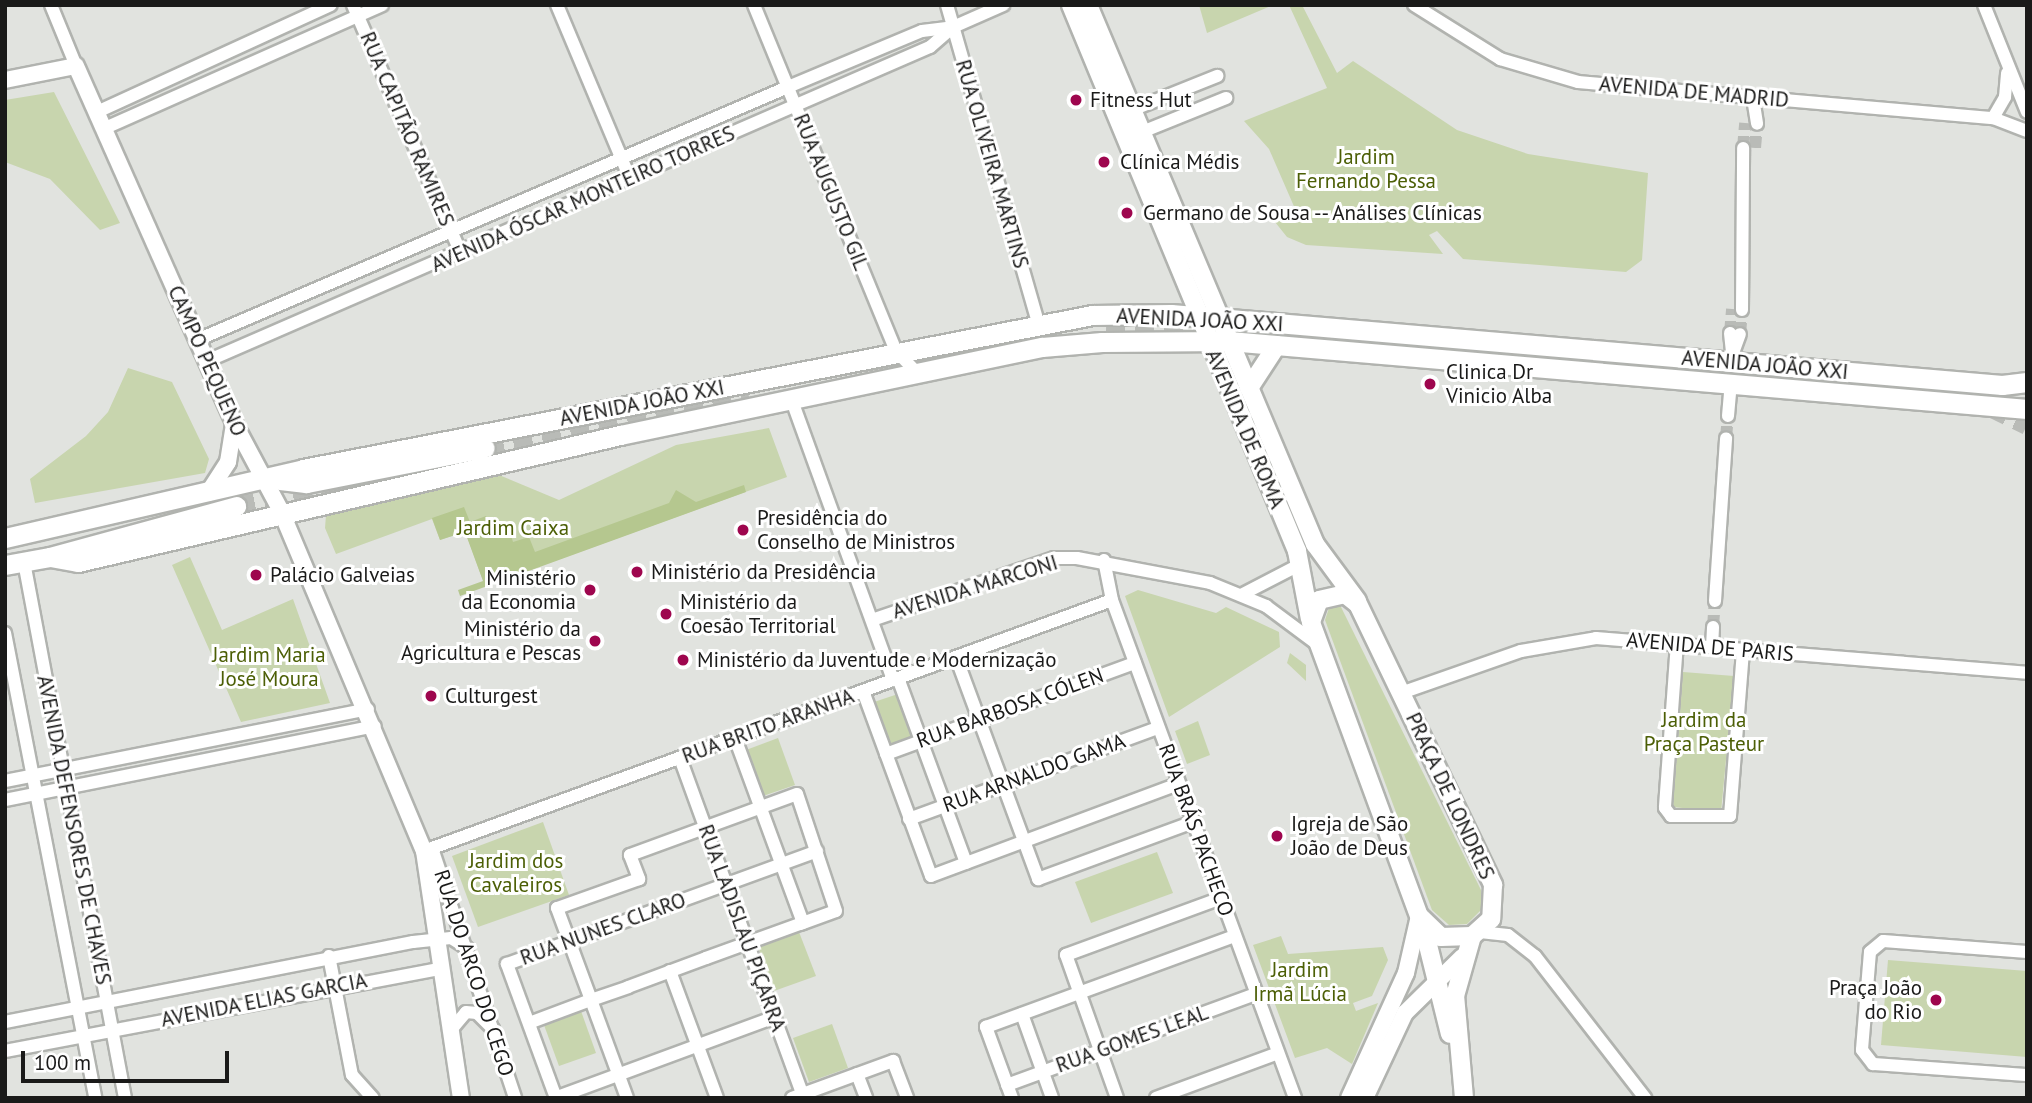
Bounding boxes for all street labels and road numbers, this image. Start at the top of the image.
street label: RUA CAPITÃO RAMIRES [354,28,460,230]
street label: RUA OLIVEIRA MARTINS [950,56,1034,272]
street label: AVENIDA DE MADRID [1598,71,1790,113]
street label: RUA AUGUSTO GIL [788,109,874,275]
street label: AVENIDA ÓSCAR MONTEIRO TORRES [427,120,739,278]
street label: CAMPO PEQUENO [162,282,252,440]
street label: AVENIDA JOÃO XXI [1115,303,1285,337]
street label: AVENIDA DE ROMA [1200,345,1290,513]
street label: AVENIDA JOÃO XXI [1680,345,1850,385]
street label: AVENIDA JOÃO XXI [557,375,727,431]
street label: AVENIDA MARCONI [889,550,1061,624]
street label: AVENIDA DE PARIS [1625,627,1795,667]
street label: RUA BARBOSA CÓLEN [912,662,1108,754]
street label: AVENIDA DEFENSORES DE CHAVES [32,673,116,987]
street label: RUA BRITO ARANHA [678,683,858,769]
street label: PRAÇA DE LONDRES [1400,708,1500,884]
street label: RUA ARNALDO GAMA [939,728,1129,818]
street label: RUA BRÁS PACHECO [1153,740,1239,920]
street label: RUA LADISLAU PIÇARRA [693,821,791,1035]
street label: RUA DO ARCO DO CEGO [428,866,520,1080]
street label: RUA NUNES CLARO [516,887,690,971]
street label: AVENIDA ELIAS GARCIA [158,968,370,1032]
street label: RUA GOMES LEAL [1052,1000,1212,1078]

